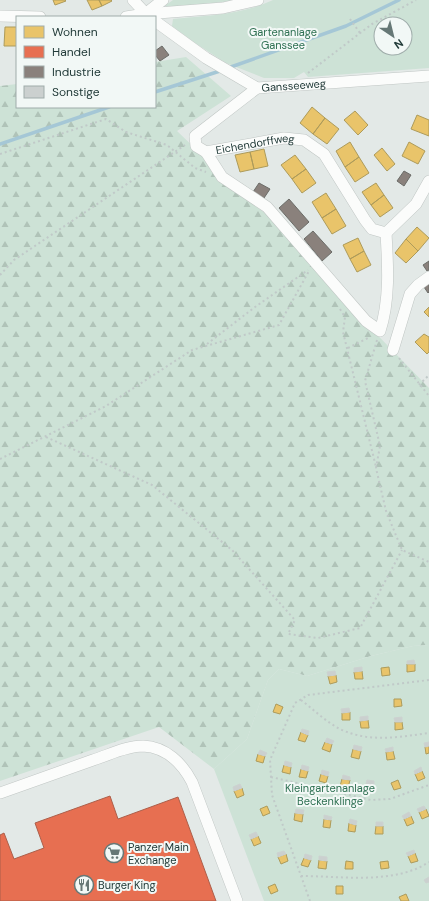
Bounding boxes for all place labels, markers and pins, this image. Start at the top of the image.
place label: Panzer Main Exchange [128,840,189,867]
supermarket icon: Panzer Main Exchange [103,842,125,864]
restaurant icon: Burger King [73,874,95,896]
place label: Burger King [98,878,156,892]

